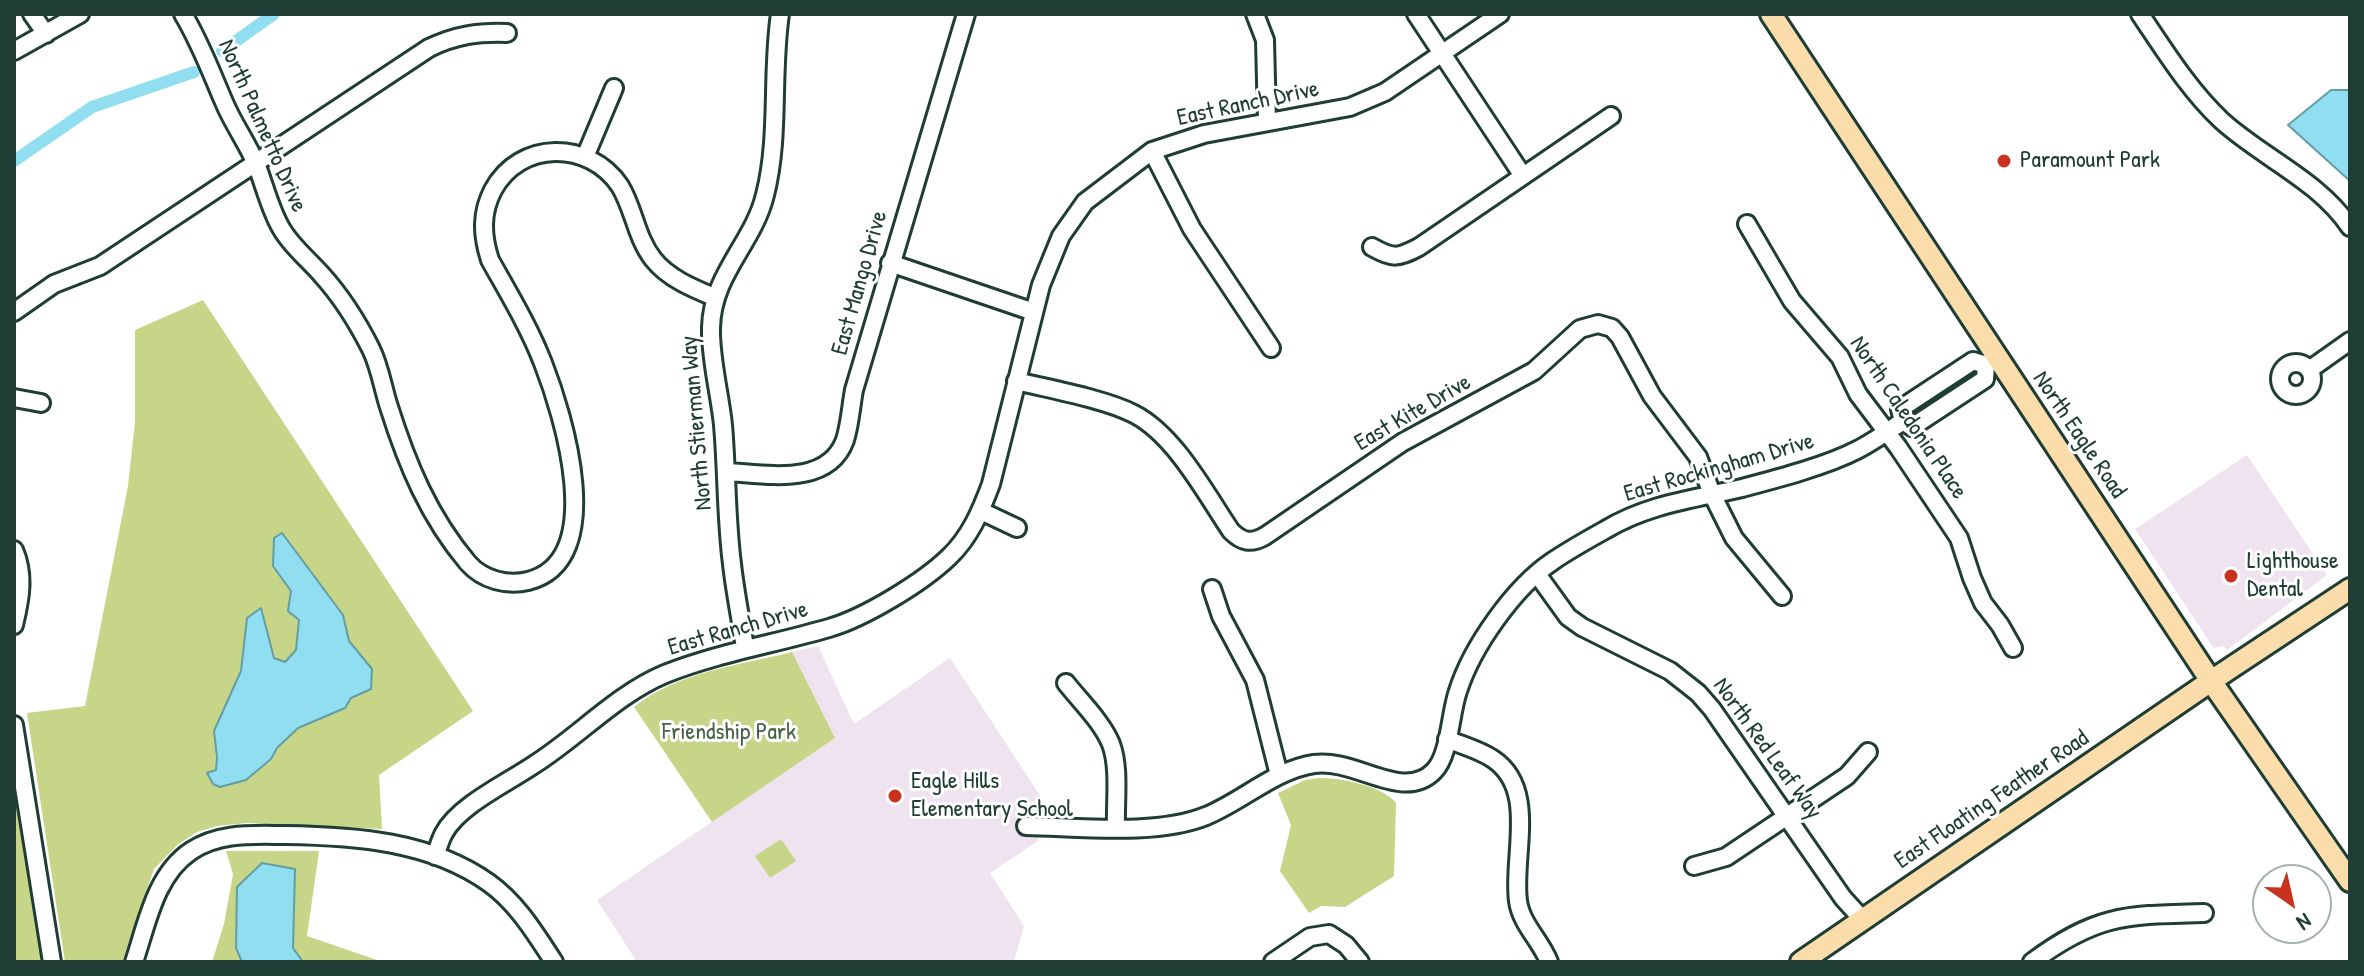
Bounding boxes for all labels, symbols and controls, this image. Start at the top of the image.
street label: North Palmetto Drive [211,35,313,217]
street label: East Ranch Drive [1174,75,1322,133]
place label: Paramount Park [2020,147,2160,175]
marker: Paramount Park [1995,152,2013,170]
street label: East Mango Drive [826,208,894,358]
street label: North Caledonia Place [1843,331,1973,505]
street label: North Stierman Way [675,334,719,512]
street label: North Eagle Road [2026,366,2132,504]
street label: East Kite Drive [1350,368,1476,458]
street label: East Rockingham Drive [1621,427,1817,509]
place label: Lighthouse Dental [2247,548,2338,604]
marker: Lighthouse Dental [2222,567,2240,585]
street label: East Ranch Drive [665,595,811,663]
street label: North Red Leaf Way [1706,673,1828,825]
park label: Friendship Park [662,719,796,747]
street label: East Floating Feather Road [1889,724,2095,876]
place label: Eagle Hills Elementary School [911,768,1073,824]
marker: Eagle Hills Elementary School [886,787,904,805]
north arrow [2252,864,2332,944]
text: N [2291,907,2318,938]

